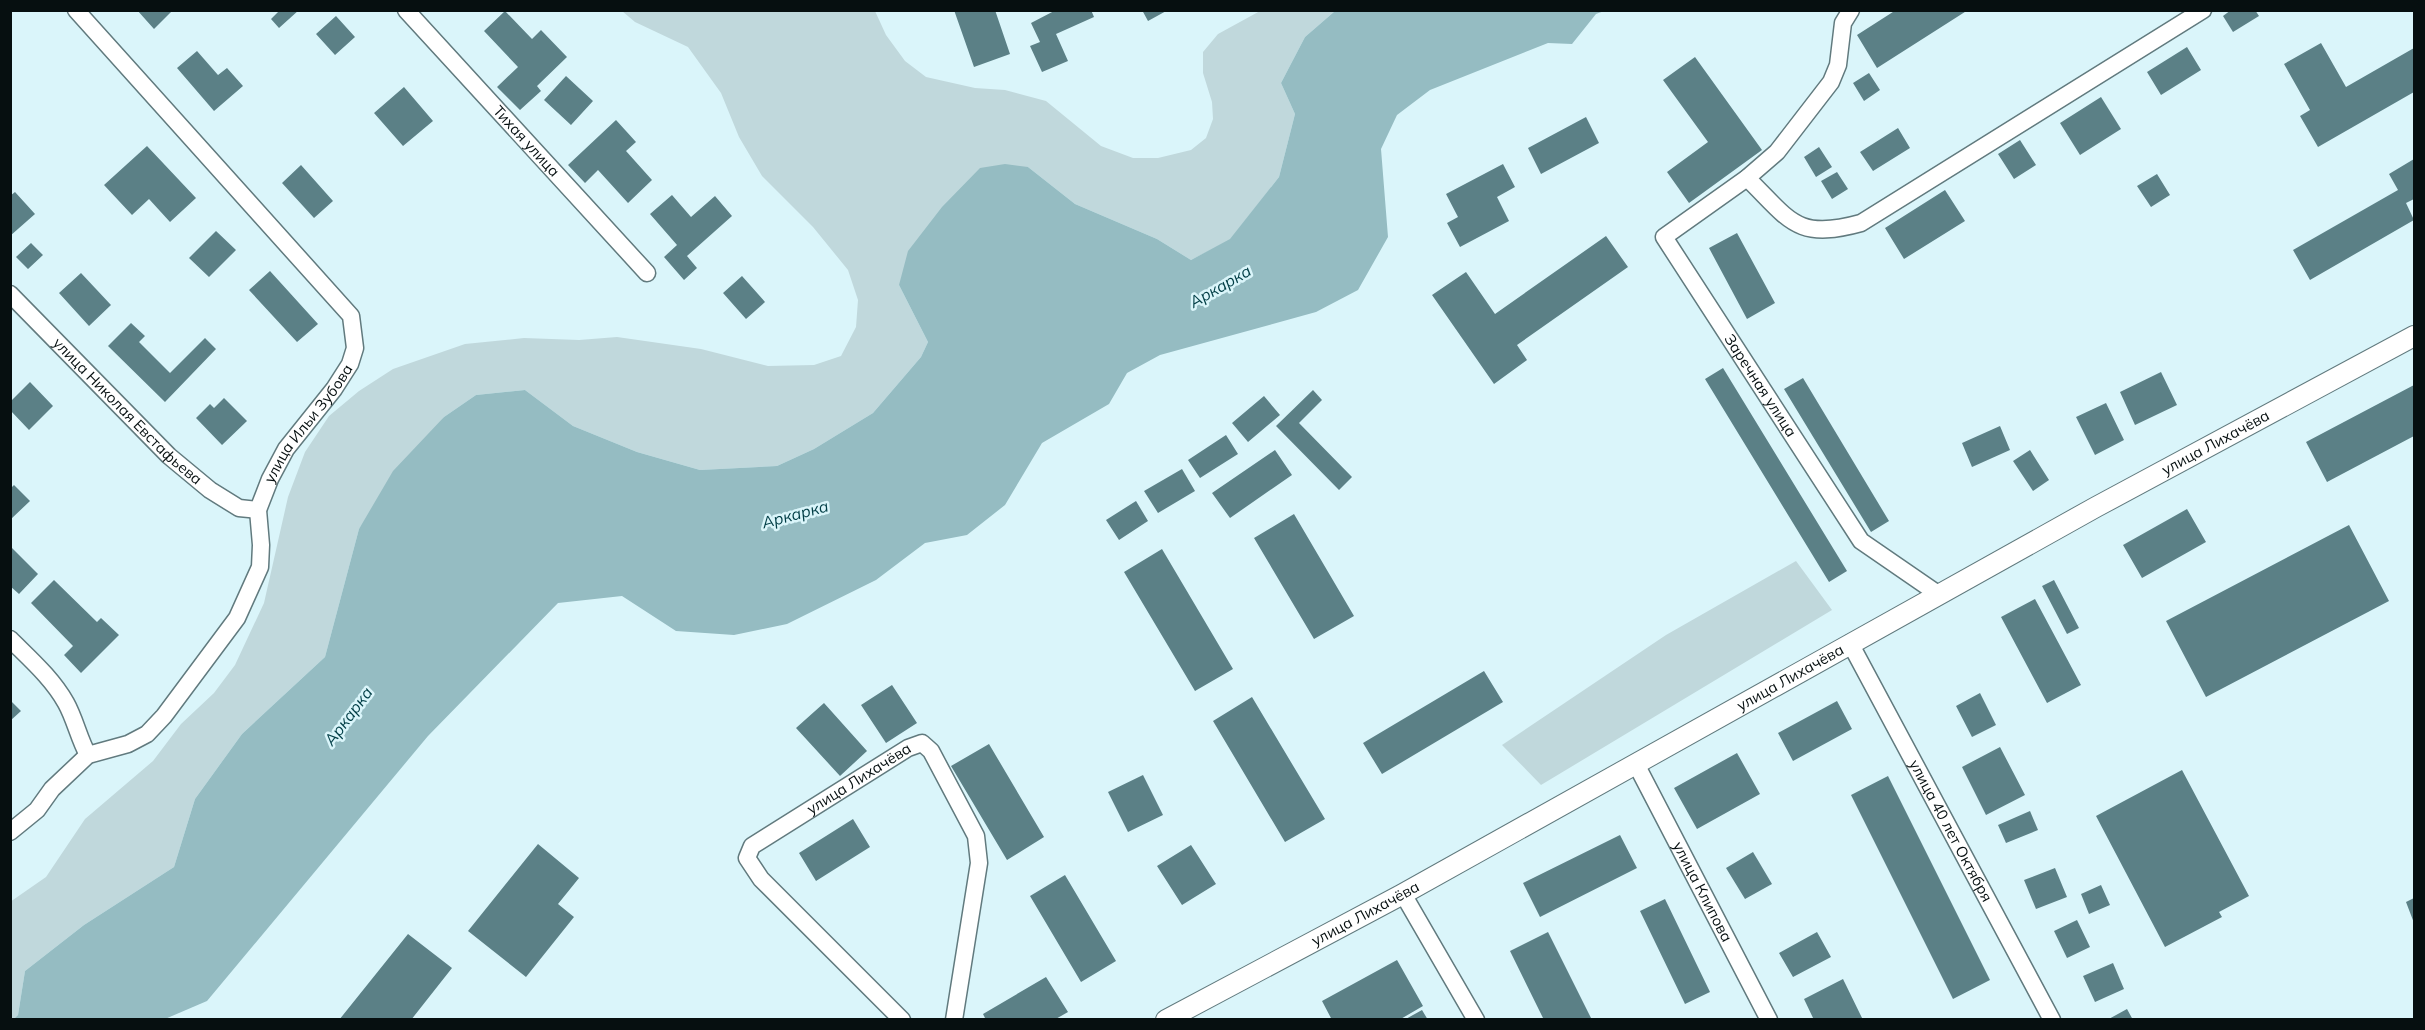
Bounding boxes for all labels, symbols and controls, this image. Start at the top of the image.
street label: Тихая улица [489,101,564,181]
water label: Аркарка [1185,260,1255,312]
street label: Заречная улица [1720,330,1801,440]
street label: улица Николая Евстафьева [49,333,206,488]
street label: улица Ильи Зубова [260,360,356,486]
street label: улица Лихачёва [2158,406,2273,479]
water label: Аркарка [759,495,831,533]
street label: улица Лихачёва [1733,640,1847,715]
water label: Аркарка [319,683,377,750]
street label: улица Лихачёва [803,739,914,818]
street label: улица 40 лет Октября [1905,756,1997,905]
street label: улица Клипова [1669,838,1737,945]
street label: улица Лихачёва [1308,877,1423,950]

